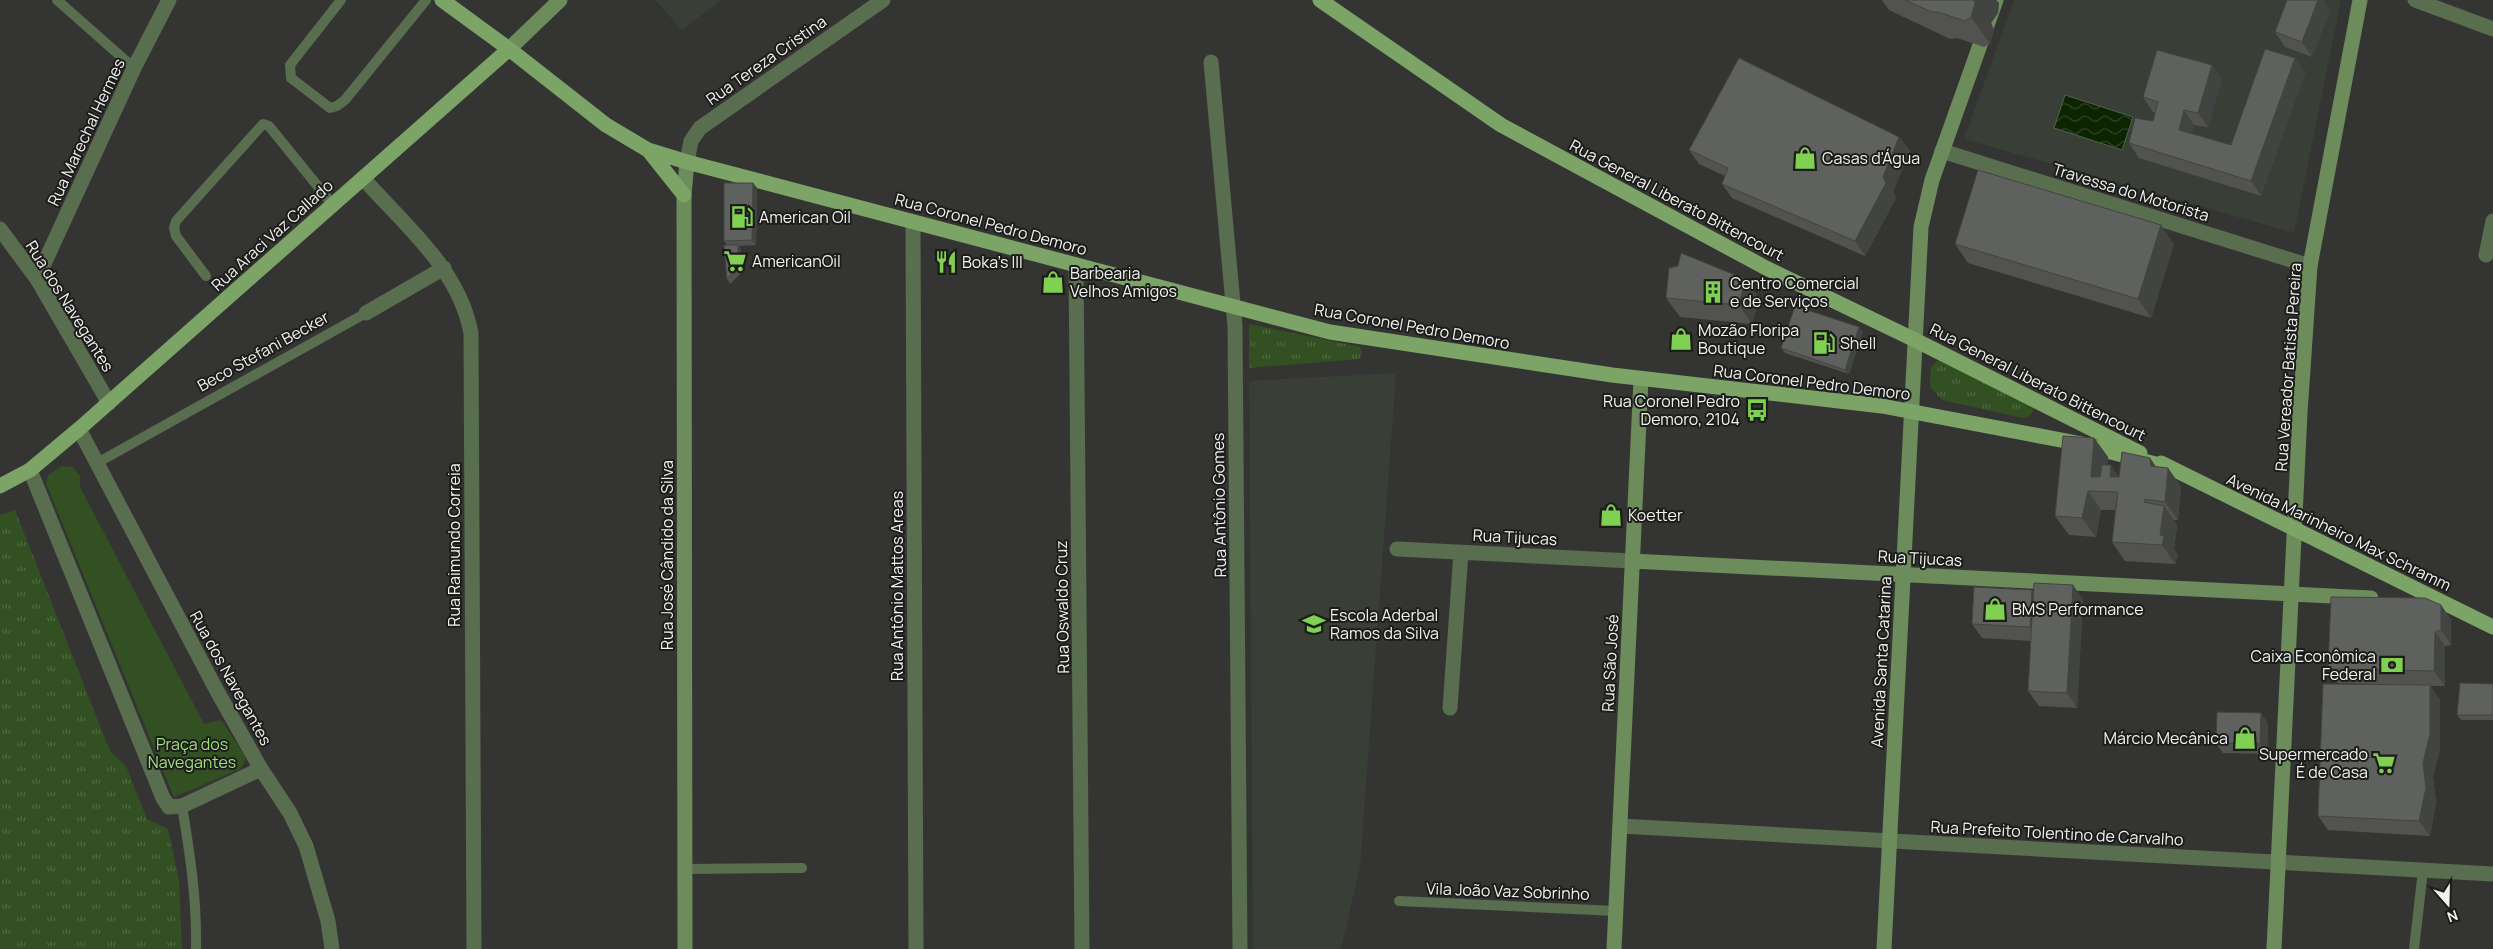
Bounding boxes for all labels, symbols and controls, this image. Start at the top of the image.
street label: Rua Tereza Cristina [701,10,831,110]
street label: Rua Marechal Hermes [42,55,130,209]
street label: Rua General Liberato Bittencourt [1566,134,1788,266]
shop icon: Casas d'Água [1792,145,1818,171]
place label: Casas d'Água [1822,147,1920,169]
street label: Travessa do Motorista [2050,158,2212,226]
street label: Rua Araci Vaz Callado [206,174,338,296]
street label: Rua Coronel Pedro Demoro [893,188,1089,260]
fuel station icon: American Oil [729,204,755,230]
place label: American Oil [759,206,851,228]
street label: Rua dos Navegantes [21,236,119,376]
supermarket icon: AmericanOil [722,248,748,274]
restaurant icon: Boka's III [933,249,959,275]
place label: AmericanOil [752,250,841,272]
place label: Boka's III [962,251,1023,273]
place label: Barbearia Velhos Amigos [1070,262,1177,302]
street label: Rua Vereador Batista Pereira [2270,262,2306,472]
shop icon: Barbearia Velhos Amigos [1040,269,1066,295]
place label: Centro Comercial e de Serviços [1730,272,1859,312]
building icon: Centro Comercial e de Serviços [1700,279,1726,305]
street label: Rua Coronel Pedro Demoro [1313,298,1511,354]
street label: Beco Stefani Becker [193,306,333,396]
street label: Rua General Liberato Bittencourt [1926,318,2150,446]
place label: Mozão Floripa Boutique [1698,319,1799,359]
shop icon: Mozão Floripa Boutique [1668,326,1694,352]
fuel station icon: Shell [1811,330,1837,356]
place label: Shell [1840,332,1876,354]
street label: Rua Coronel Pedro Demoro [1712,359,1912,405]
place label: Rua Coronel Pedro Demoro, 2104 [1603,390,1740,430]
bus stop icon: Rua Coronel Pedro Demoro, 2104 [1744,397,1770,423]
street label: Rua Antônio Gomes [1207,432,1231,578]
street label: Rua José Cândido da Silva [656,460,678,650]
street label: Rua Raimundo Correia [443,463,465,627]
street label: Avenida Marinheiro Max Schramm [2223,468,2455,596]
street label: Rua Antônio Mattos Areas [886,491,908,681]
shop icon: Koetter [1598,502,1624,528]
place label: Koetter [1628,504,1683,526]
street label: Rua Tijucas [1472,524,1558,550]
street label: Rua Oswaldo Cruz [1050,540,1074,674]
street label: Rua Tijucas [1877,545,1963,571]
street label: Avenida Santa Catarina [1866,576,1896,748]
shop icon: BMS Performance [1982,596,2008,622]
place label: BMS Performance [2012,598,2144,620]
place label: Escola Aderbal Ramos da Silva [1330,604,1439,644]
street label: Rua dos Navegantes [185,607,277,749]
school or university icon: Escola Aderbal Ramos da Silva [1301,611,1327,637]
street label: Rua São José [1596,614,1624,712]
place label: Caixa Econômica Federal [2251,645,2376,685]
bank icon: Caixa Econômica Federal [2379,652,2405,678]
shop icon: Márcio Mecânica [2232,725,2258,751]
place label: Márcio Mecânica [2104,727,2228,749]
park label: Praça dos Navegantes [148,733,236,773]
place label: Supermercado É de Casa [2259,743,2368,783]
supermarket icon: Supermercado É de Casa [2371,750,2397,776]
street label: Rua Prefeito Tolentino de Carvalho [1930,815,2184,851]
street label: Vila João Vaz Sobrinho [1426,877,1590,905]
north arrow [2423,879,2473,929]
text: N [2445,906,2461,927]

